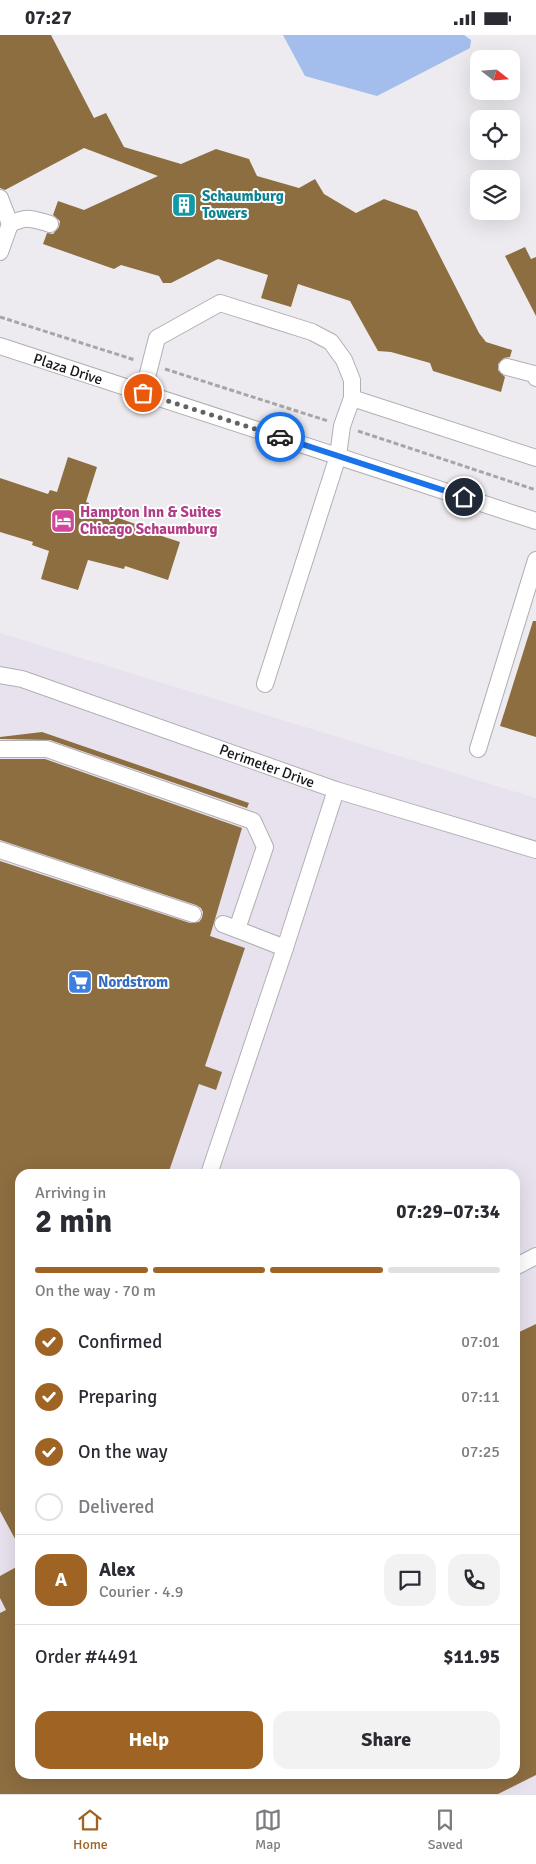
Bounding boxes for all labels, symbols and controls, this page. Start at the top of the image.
text: 07:27 [25,6,72,30]
north arrow [470,50,520,100]
map controls [470,50,520,220]
button: locate [470,110,520,160]
button: layers [470,170,520,220]
place label: Schaumburg Towers [202,187,284,222]
building icon: Schaumburg Towers [171,192,197,218]
street label: Plaza Drive [31,349,105,389]
pin [122,372,164,414]
icon: bag [129,379,157,407]
courier [255,412,305,462]
icon: car [266,423,294,451]
pin [443,476,485,518]
icon: home [450,483,478,511]
place label: Hampton Inn & Suites Chicago Schaumburg [80,503,222,538]
hotel icon: Hampton Inn & Suites Chicago Schaumburg [50,508,76,534]
street label: Perimeter Drive [217,740,317,792]
supermarket icon: Nordstrom [67,969,93,995]
place label: Nordstrom [98,973,168,991]
text: Arriving in [35,1183,106,1203]
text: 07:29–07:34 [396,1200,500,1224]
text: 2 min [35,1202,112,1241]
text: On the way · 70 m [35,1281,156,1301]
icon: check [35,1328,63,1356]
text: Confirmed [78,1330,162,1354]
text: 07:01 [461,1332,500,1352]
icon: check [35,1383,63,1411]
text: Preparing [78,1385,157,1409]
text: 07:11 [461,1387,500,1407]
icon: check [35,1438,63,1466]
text: On the way [78,1440,168,1464]
text: 07:25 [461,1442,500,1462]
text: Delivered [78,1495,154,1519]
button: chat [384,1554,436,1606]
button: phone [448,1554,500,1606]
text: Alex [99,1558,135,1582]
text: A [55,1568,67,1592]
text: Courier · 4.9 [99,1582,183,1602]
text: Order #4491 [35,1645,138,1669]
text: $11.95 [443,1645,500,1669]
button: Help [35,1711,263,1769]
button: Share [273,1711,500,1769]
tab: Home [73,1806,108,1853]
tab: Map [254,1806,282,1853]
tab: Saved [428,1806,463,1853]

